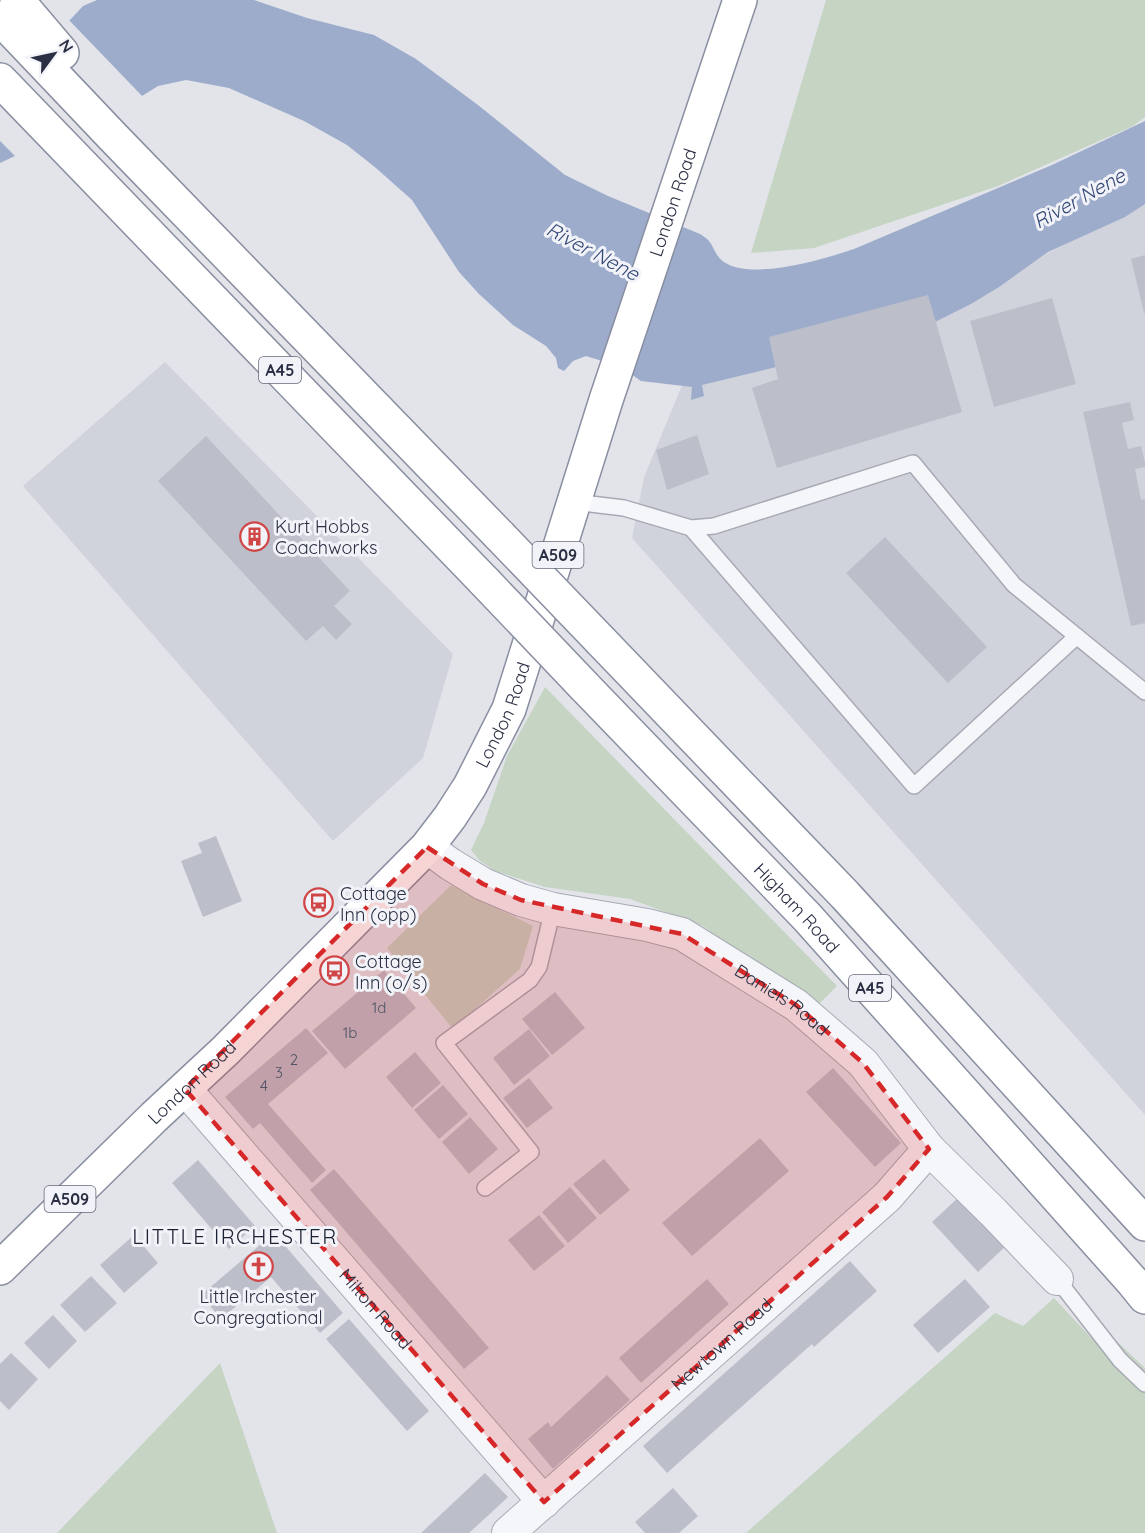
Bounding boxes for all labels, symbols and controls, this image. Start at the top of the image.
north arrow [24,24,84,84]
text: N [55,35,78,56]
street label: London Road [643,145,701,259]
water label: River Nene [1029,162,1130,233]
water label: River Nene [542,216,644,286]
road number: A45 [259,357,301,383]
place label: Kurt Hobbs Coachworks [275,515,377,559]
building icon: Kurt Hobbs Coachworks [238,520,270,552]
road number: A509 [532,542,584,568]
street label: London Road [470,659,535,771]
street label: Higham Road [749,858,845,957]
place label: Cottage Inn (opp) [340,882,416,926]
bus stop icon: Cottage Inn (opp) [303,887,335,919]
place label: Cottage Inn (o/s) [355,950,427,994]
bus stop icon: Cottage Inn (o/s) [318,955,350,987]
street label: Daniels Road [731,958,834,1040]
road number: A45 [849,975,891,1001]
house number: 1d [372,998,386,1017]
house number: 1b [343,1023,357,1042]
street label: London Road [142,1035,241,1129]
house number: 2 [290,1050,298,1069]
house number: 3 [275,1063,283,1082]
house number: 4 [260,1076,268,1095]
road number: A509 [44,1186,96,1212]
district label: LITTLE IRCHESTER [132,1223,338,1249]
church icon: Little Irchester Congregational [242,1251,274,1283]
street label: Milton Road [335,1263,417,1354]
place label: Little Irchester Congregational [193,1285,323,1329]
street label: Newtown Road [666,1293,777,1395]

